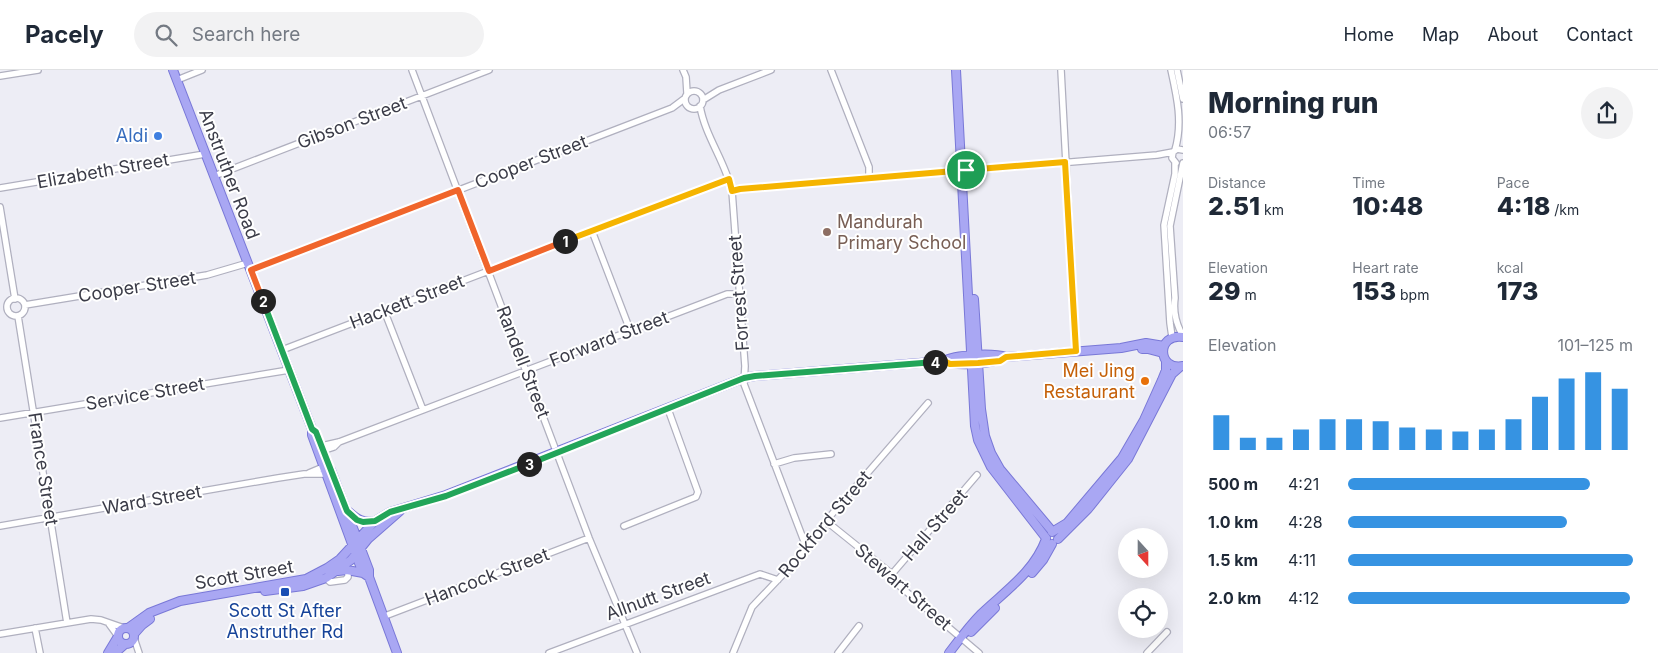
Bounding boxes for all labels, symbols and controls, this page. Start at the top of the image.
search box [134,12,484,57]
text: Pacely [25,20,104,49]
icon: search [152,21,180,49]
text: Search here [192,23,300,46]
text: Home [1344,24,1394,45]
text: Map [1422,24,1459,45]
text: About [1487,24,1538,45]
text: Contact [1566,24,1633,45]
text: Morning run [1208,86,1378,120]
button: share [1581,87,1633,139]
street label: Gibson Street [294,92,410,153]
street label: Anstruther Road [195,106,264,242]
text: 06:57 [1208,122,1251,142]
place label: Aldi [116,125,148,146]
marker: Aldi [152,130,164,142]
street label: Cooper Street [472,130,590,193]
street label: Elizabeth Street [35,149,171,192]
pin [945,149,987,191]
icon: arrive [952,156,980,184]
text: Distance [1208,174,1266,191]
text: Time [1352,174,1385,191]
text: Pace [1497,174,1530,191]
text: 2.51 [1208,191,1260,221]
text: 10:48 [1352,191,1423,221]
text: 4:18 [1497,191,1550,221]
text: km [1260,201,1284,218]
text: /km [1550,201,1579,218]
place label: Mandurah Primary School [837,211,966,253]
marker: Mandurah Primary School [821,226,833,238]
pin: 1 [552,228,578,254]
text: 1 [562,233,569,250]
street label: Forrest Street [724,234,753,352]
text: Elevation [1208,259,1268,276]
text: Heart rate [1352,259,1419,276]
text: kcal [1497,259,1523,276]
street label: Cooper Street [77,267,197,306]
street label: Hackett Street [347,270,467,333]
text: 29 [1208,276,1240,306]
text: 153 [1352,276,1396,306]
text: 173 [1497,276,1538,306]
text: m [1240,286,1257,303]
text: bpm [1396,286,1429,303]
pin: 2 [250,288,276,314]
text: 2 [259,293,268,310]
street label: Randell Street [492,303,555,421]
street label: Forward Street [546,306,671,371]
text: Elevation [1208,335,1277,355]
text: 101–125 m [1557,335,1633,355]
pin: 4 [922,350,948,374]
text: 4 [931,354,940,371]
place label: Mei Jing Restaurant [1044,360,1135,402]
street label: Service Street [84,373,206,414]
marker: Mei Jing Restaurant [1139,375,1151,387]
street label: France Street [24,411,63,527]
pin: 3 [516,452,542,476]
text: 3 [525,456,534,473]
street label: Rockford Street [774,466,875,581]
text: 500 m [1208,474,1258,494]
text: 4:21 [1288,474,1319,494]
street label: Ward Street [101,480,203,519]
street label: Hall Street [898,484,972,565]
text: 1.0 km [1208,512,1258,532]
text: 4:28 [1288,512,1323,532]
north arrow [1118,528,1168,578]
map controls [1118,528,1168,638]
street label: Stewart Street [851,539,956,634]
street label: Hancock Street [422,543,552,610]
text: 1.5 km [1208,550,1258,570]
text: 4:11 [1288,550,1316,570]
street label: Scott Street [193,555,295,594]
street label: Allnutt Street [603,567,713,624]
marker: Scott St After Anstruther Rd [279,586,291,598]
button: locate [1118,588,1168,638]
text: 2.0 km [1208,588,1261,608]
text: 4:12 [1288,588,1319,608]
place label: Scott St After Anstruther Rd [226,600,344,642]

